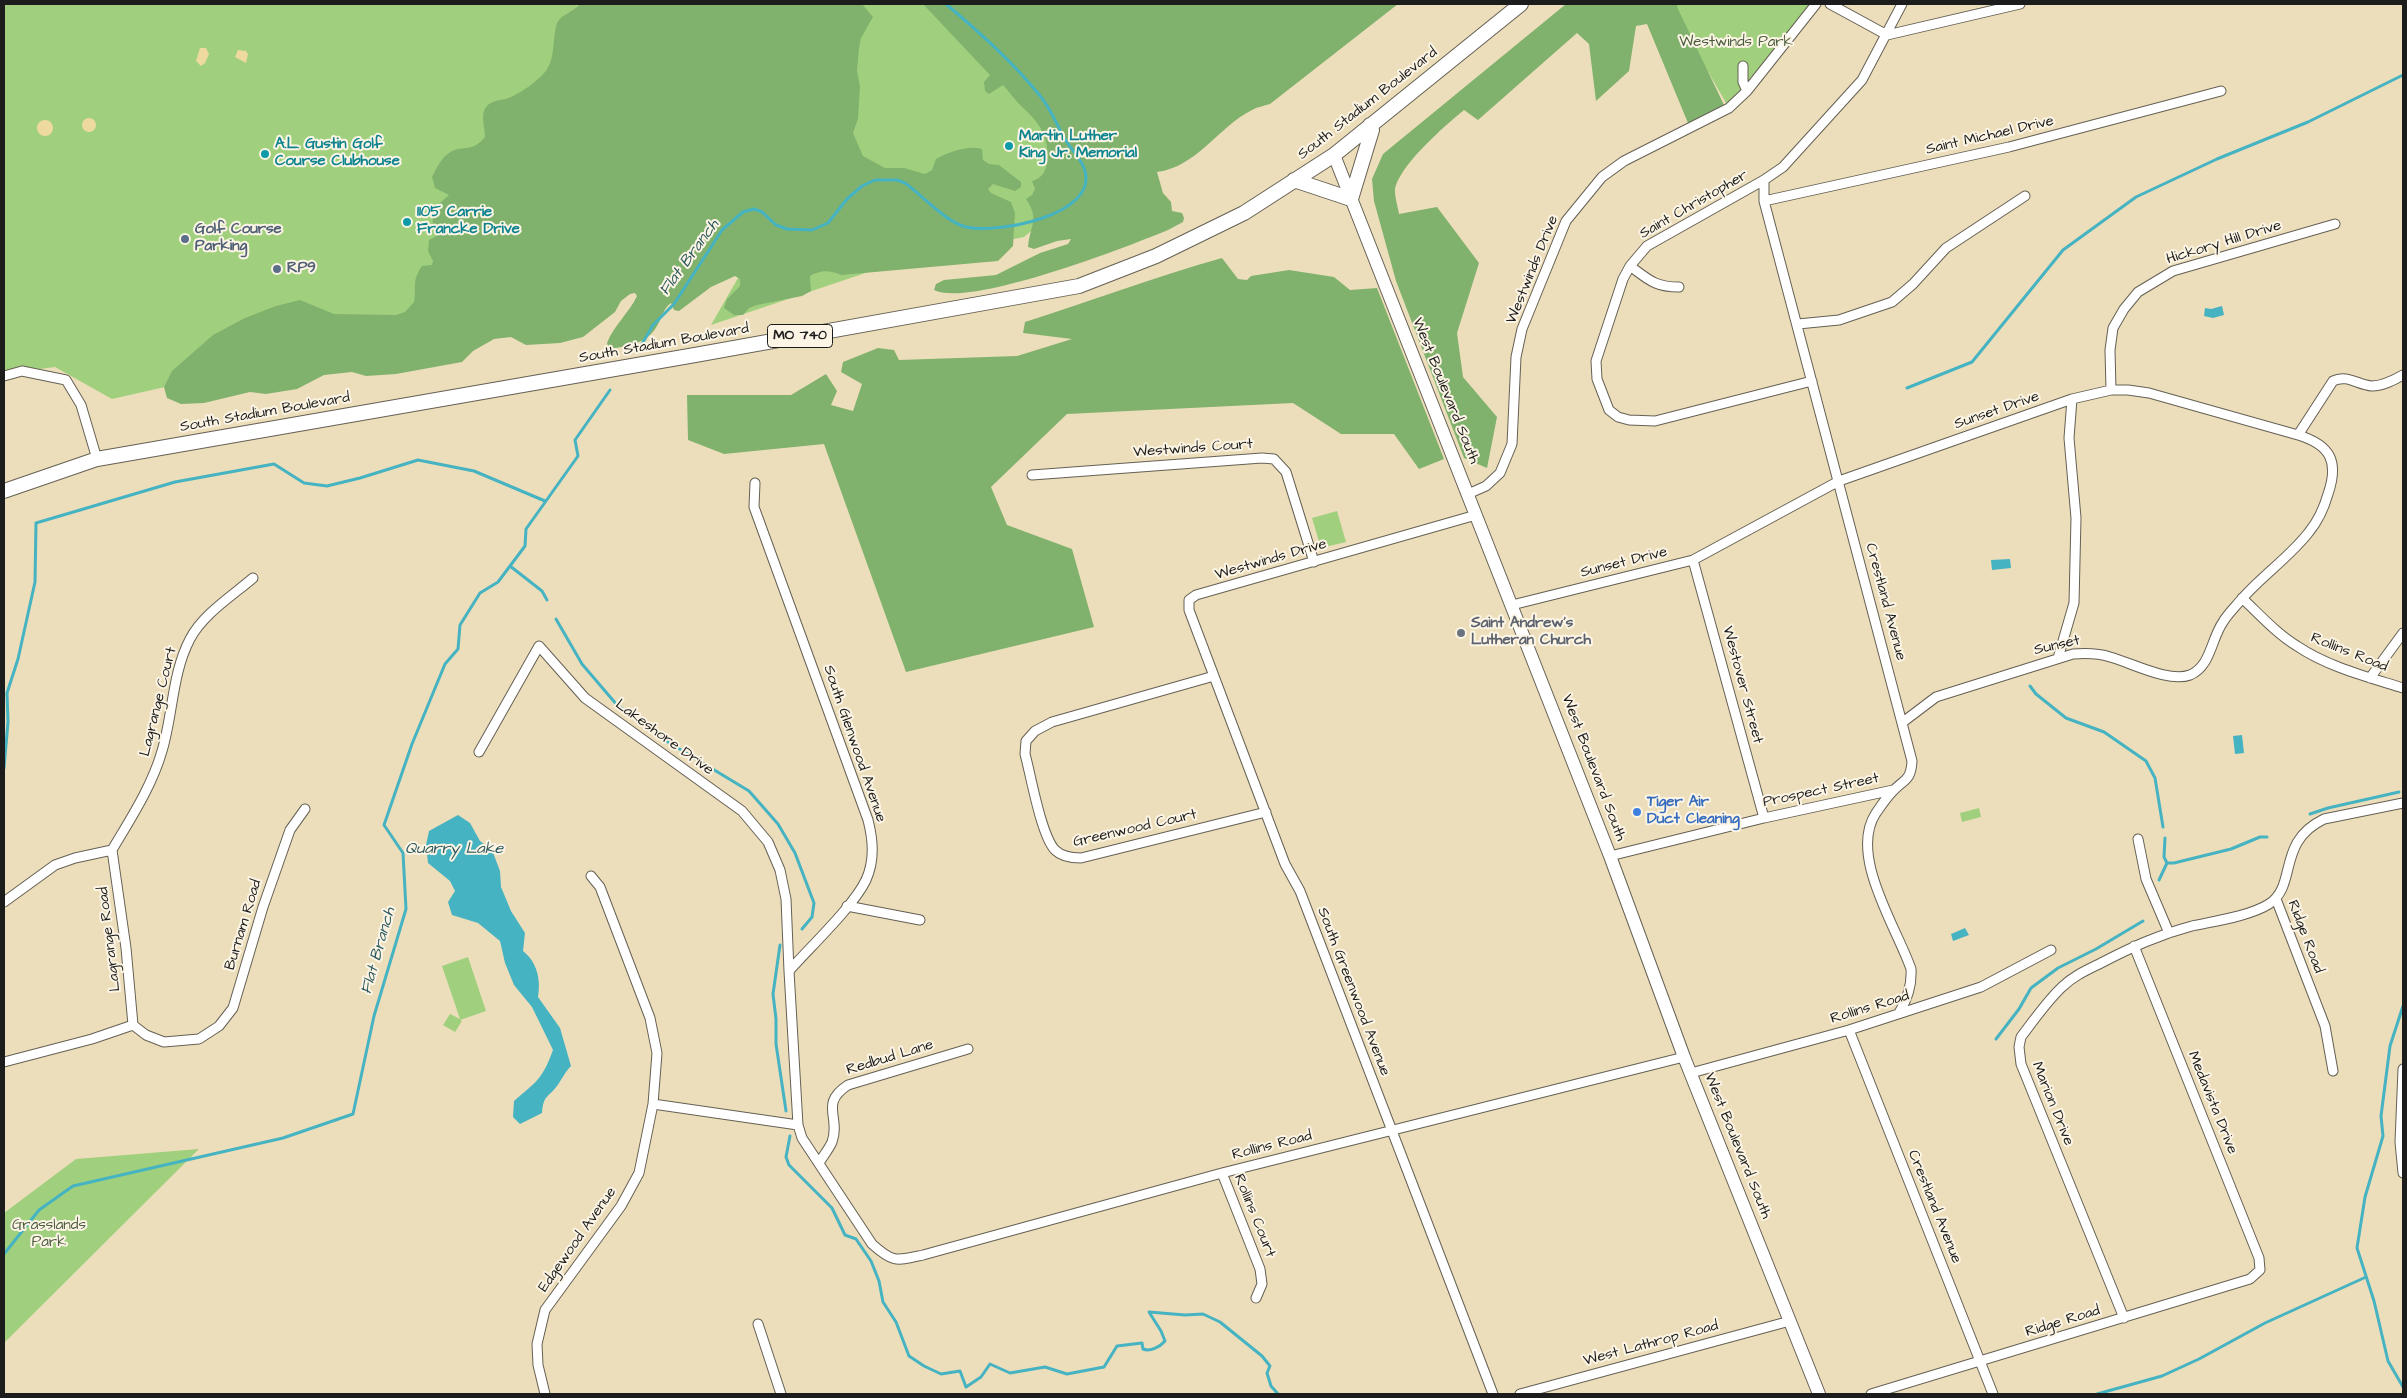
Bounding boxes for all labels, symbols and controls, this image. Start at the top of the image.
park label: Westwinds Park [1679,34,1793,52]
street label: South Stadium Boulevard [1295,44,1441,164]
street label: Saint Michael Drive [1924,112,2056,160]
place label: Martin Luther King Jr. Memorial [1019,128,1137,163]
place label: A.L. Gustin Golf Course Clubhouse [275,136,400,171]
marker: Martin Luther King Jr. Memorial [1003,140,1015,152]
marker: A.L. Gustin Golf Course Clubhouse [259,148,271,160]
street label: Saint Christopher [1637,167,1751,243]
place label: 1105 Carrie Francke Drive [417,204,520,239]
street label: Westwinds Drive [1503,213,1563,327]
marker: 1105 Carrie Francke Drive [401,216,413,228]
water label: Flat Branch [656,216,724,300]
street label: Hickory Hill Drive [2164,217,2284,269]
place label: Golf Course Parking [195,221,282,256]
marker: Golf Course Parking [179,233,191,245]
place label: RP9 [287,260,316,278]
marker: RP9 [271,263,283,275]
street label: West Boulevard South [1408,316,1482,466]
street label: South Stadium Boulevard [578,320,750,368]
road number: MO 740 [768,324,832,348]
street label: Sunset Drive [1952,388,2042,434]
street label: South Stadium Boulevard [179,389,351,437]
street label: Westwinds Court [1133,436,1253,462]
street label: Westwinds Drive [1213,535,1329,585]
street label: Crestland Avenue [1861,541,1909,663]
street label: Sunset Drive [1579,544,1669,582]
place label: Saint Andrew's Lutheran Church [1471,615,1591,650]
street label: Westover Street [1718,624,1766,746]
marker: Saint Andrew's Lutheran Church [1455,627,1467,639]
street label: Rollins Road [2308,629,2390,677]
street label: Sunset [2032,632,2082,660]
street label: Lagrange Court [137,645,181,759]
street label: South Glenwood Avenue [819,663,889,825]
street label: West Boulevard South [1557,692,1629,844]
street label: Lakeshore Drive [611,696,717,780]
street label: Prospect Street [1761,770,1881,812]
place label: Tiger Air Duct Cleaning [1647,794,1740,829]
street label: Greenwood Court [1072,806,1198,852]
marker: Tiger Air Duct Cleaning [1631,806,1643,818]
water label: Quarry Lake [405,840,503,860]
street label: Burnam Road [222,878,266,972]
street label: Lagrange Road [95,886,125,992]
street label: Ridge Road [2283,898,2327,976]
street label: South Greenwood Avenue [1313,905,1393,1079]
water label: Flat Branch [358,906,400,996]
street label: Rollins Road [1828,987,1912,1029]
street label: Redbud Lane [844,1036,936,1080]
street label: Medavista Drive [2183,1049,2241,1157]
street label: Marion Drive [2027,1060,2077,1148]
street label: West Boulevard South [1700,1071,1774,1221]
street label: Rollins Road [1230,1127,1314,1165]
street label: Crestland Avenue [1903,1148,1965,1266]
street label: Rollins Court [1229,1172,1279,1260]
street label: Edgewood Avenue [535,1184,621,1296]
park label: Grasslands Park [12,1217,86,1252]
street label: Ridge Road [2024,1302,2102,1342]
street label: West Lathrop Road [1582,1317,1720,1371]

